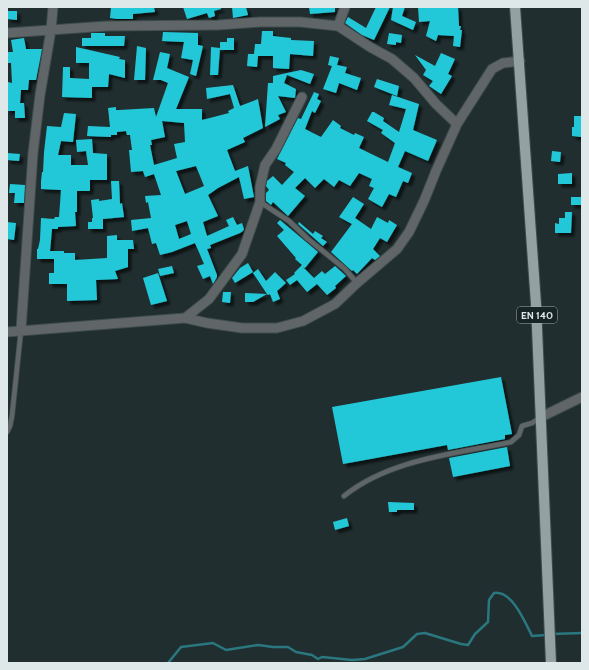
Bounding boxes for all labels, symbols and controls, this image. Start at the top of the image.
road number: EN 140 [517,307,557,323]

